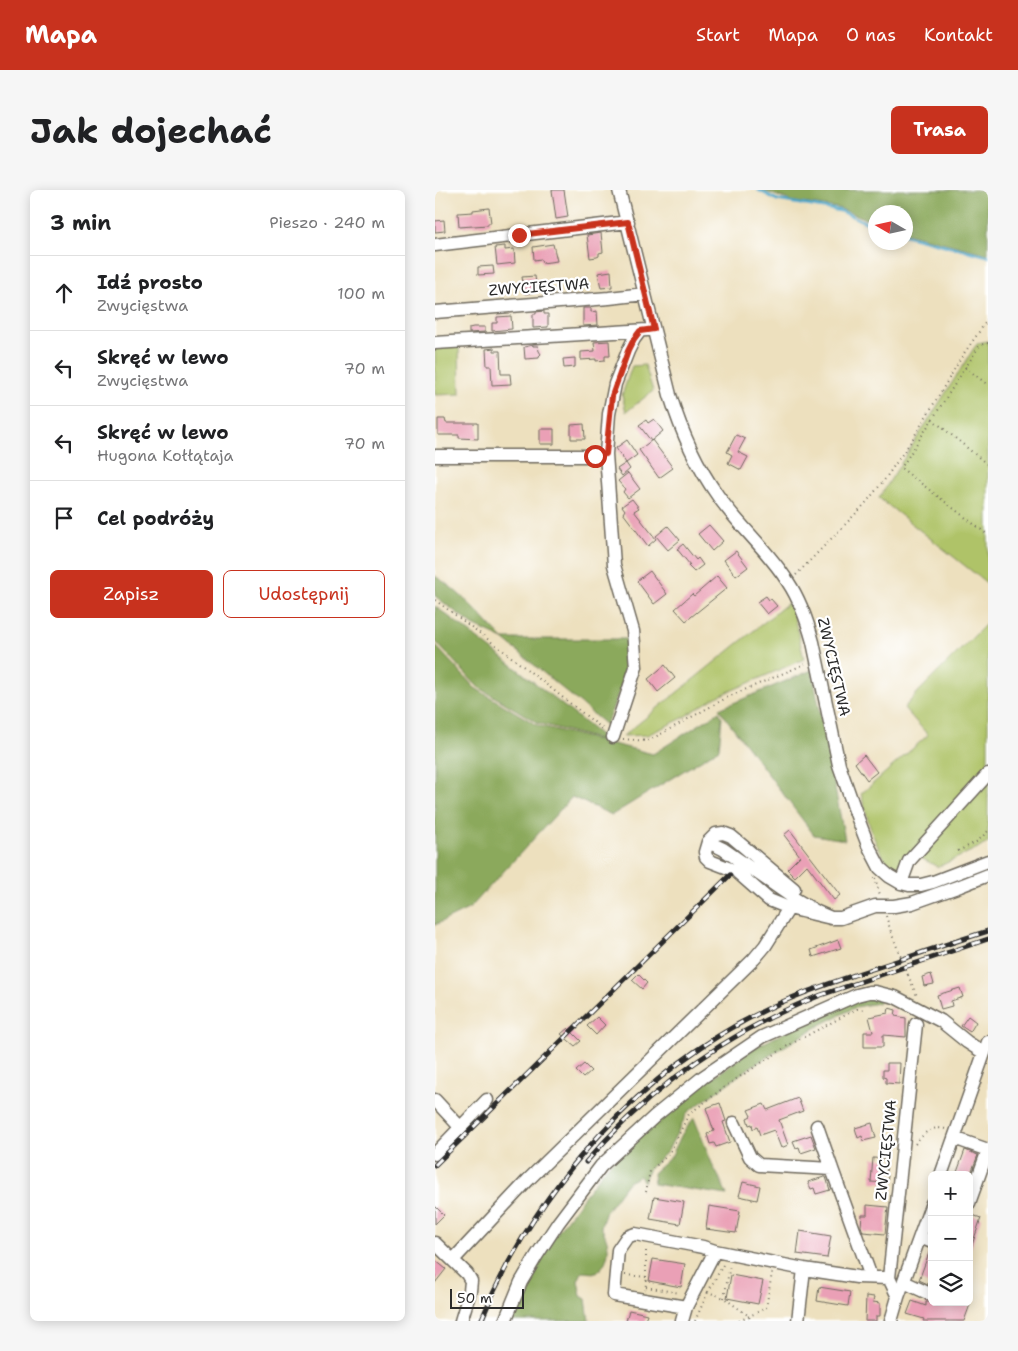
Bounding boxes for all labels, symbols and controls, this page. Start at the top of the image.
text: Mapa [25,19,97,51]
text: Start [696,23,740,47]
text: Mapa [768,23,818,47]
text: O nas [846,23,896,47]
text: Kontakt [924,23,993,47]
button: Trasa [891,106,988,154]
text: Jak dojechać [30,107,272,154]
north arrow [868,205,913,250]
text: 3 min [50,209,111,237]
text: Pieszo · 240 m [269,212,385,233]
route end [508,224,531,247]
text: Idź prosto [97,270,203,295]
street label: ZWYCIĘSTWA [488,274,590,300]
icon: ahead [50,279,78,307]
text: 100 m [337,283,385,304]
text: Zwycięstwa [97,295,188,316]
text: Skręć w lewo [97,345,229,370]
icon: left [50,354,78,382]
text: 70 m [344,358,385,379]
text: Zwycięstwa [97,370,188,391]
text: Skręć w lewo [97,420,229,445]
icon: left [50,429,78,457]
text: 70 m [344,433,385,454]
text: Hugona Kołłątaja [97,445,233,466]
route start [584,445,607,468]
icon: arrive [50,504,78,532]
text: Cel podróży [97,506,214,531]
button: Zapisz [50,570,213,618]
button: Udostępnij [223,570,385,618]
street label: ZWYCIĘSTWA [813,616,855,718]
street label: ZWYCIĘSTWA [871,1099,901,1201]
map controls [928,1171,973,1306]
button: + [928,1171,973,1216]
button: − [928,1216,973,1261]
button: layers [928,1261,973,1306]
scale bar [450,1286,524,1309]
text: 50 m [457,1289,492,1307]

